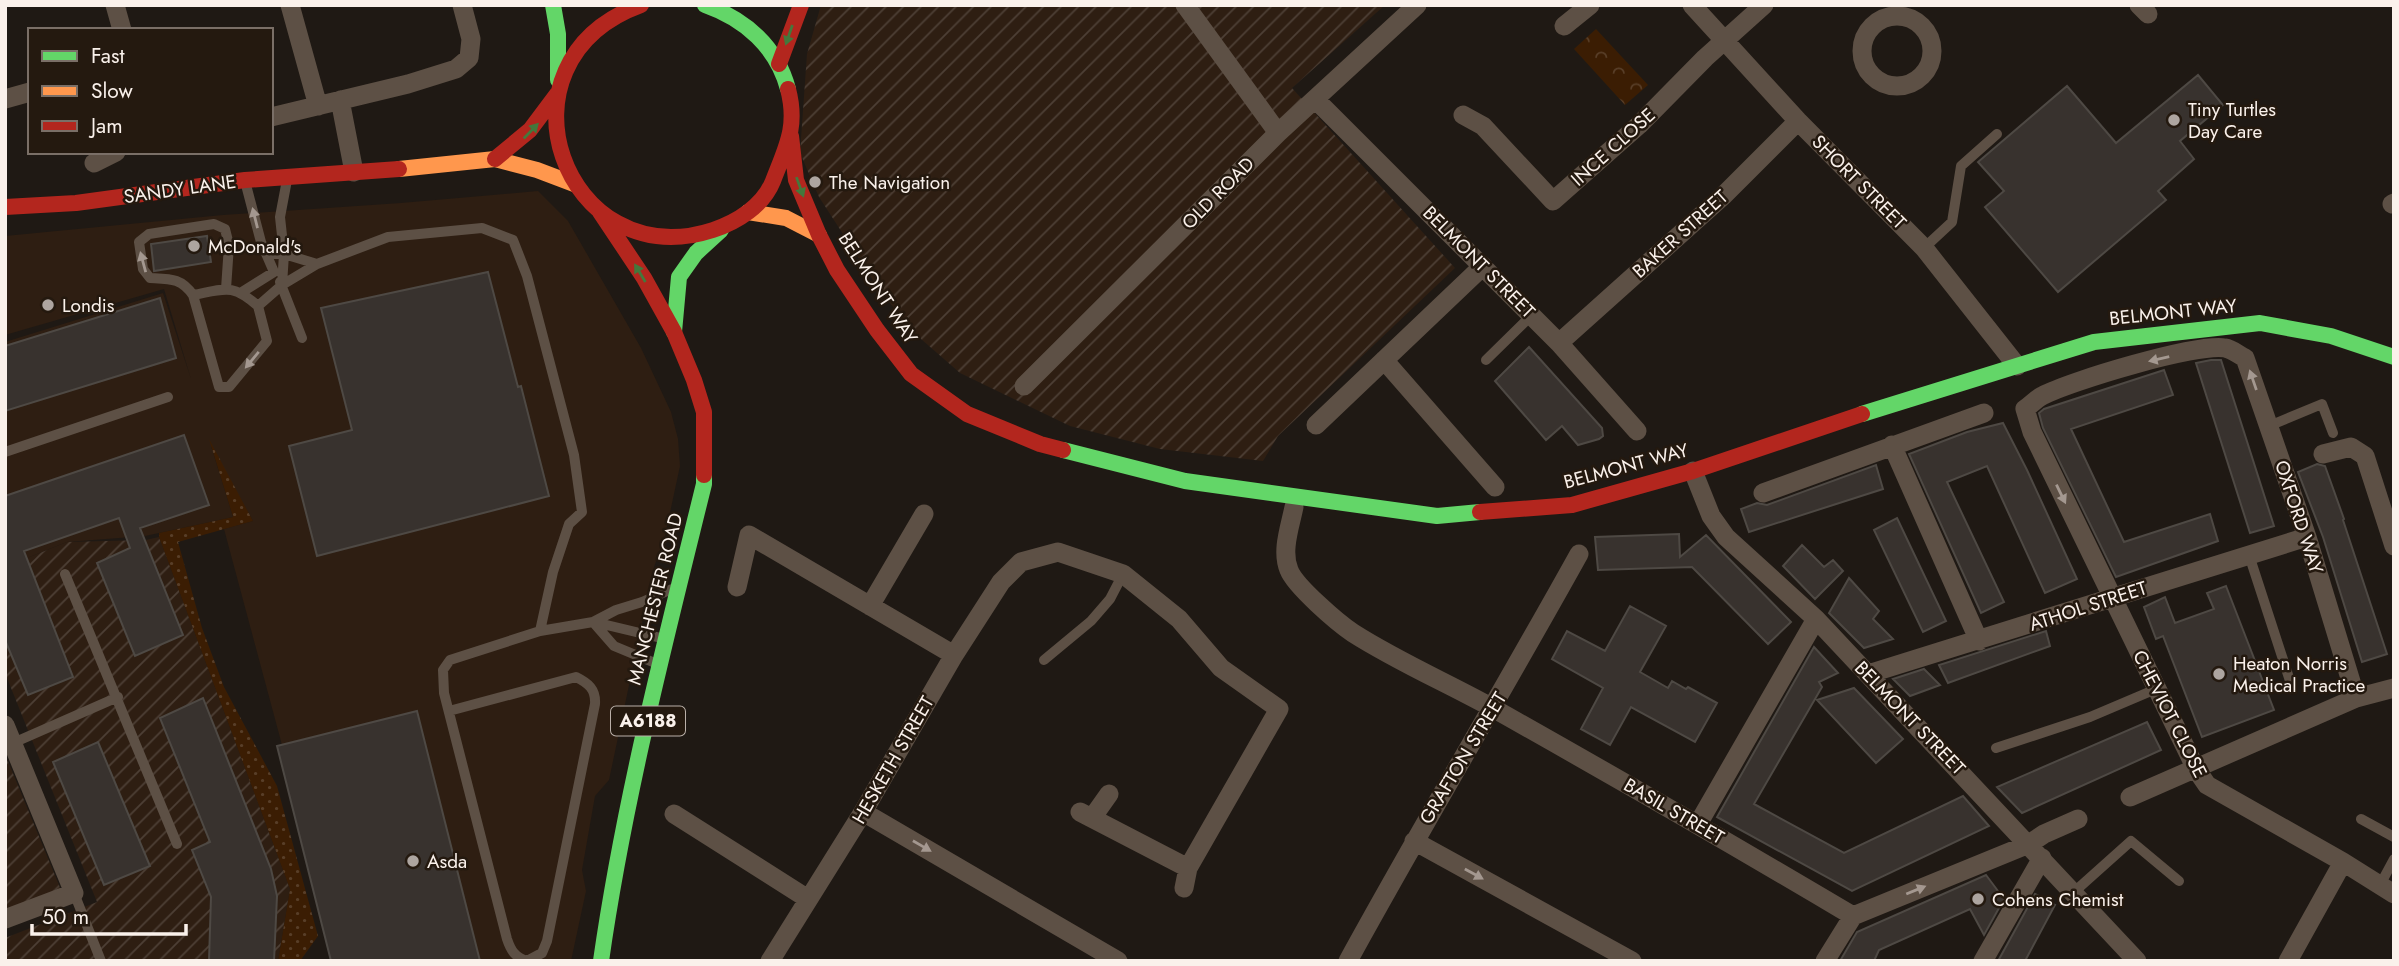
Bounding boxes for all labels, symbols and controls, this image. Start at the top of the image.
one-way arrow [783,24,794,45]
legend [28,28,273,154]
text: Fast [91,41,124,71]
text: Slow [91,76,133,106]
place label: Tiny Turtles Day Care [2188,96,2276,145]
street label: INCE CLOSE [1565,102,1661,192]
text: Jam [88,111,123,141]
marker: Tiny Turtles Day Care [2166,112,2182,128]
one-way arrow [522,123,538,140]
street label: SHORT STREET [1806,129,1912,235]
street label: OLD ROAD [1176,151,1260,235]
street label: SANDY LANE [122,168,238,210]
place label: The Navigation [829,169,950,196]
marker: The Navigation [807,174,823,190]
one-way arrow [795,177,806,198]
street label: BAKER STREET [1626,184,1734,284]
street label: BELMONT STREET [1417,200,1541,324]
one-way arrow [249,207,260,229]
street label: BELMONT WAY [832,227,924,349]
place label: McDonald's [208,233,302,260]
marker: McDonald's [186,238,202,254]
one-way arrow [137,250,148,272]
one-way arrow [634,263,647,282]
place label: Londis [62,292,115,319]
street label: BELMONT WAY [2108,292,2238,332]
marker: Londis [40,297,56,313]
one-way arrow [244,351,259,369]
one-way arrow [2148,354,2170,365]
one-way arrow [2247,370,2258,391]
street label: BELMONT WAY [1561,436,1692,496]
street label: OXFORD WAY [2268,457,2330,577]
one-way arrow [2056,484,2067,504]
street label: MANCHESTER ROAD [621,510,689,688]
street label: ATHOL STREET [2026,574,2151,638]
street label: CHEVIOT CLOSE [2126,645,2214,783]
place label: Heaton Norris Medical Practice [2233,650,2366,699]
street label: BELMONT STREET [1849,655,1972,781]
marker: Heaton Norris Medical Practice [2211,666,2227,682]
street label: GRAFTON STREET [1413,687,1513,829]
street label: HESKETH STREET [845,691,941,829]
road number: A6188 [611,706,685,736]
street label: BASIL STREET [1619,771,1729,851]
one-way arrow [912,840,931,852]
place label: Asda [427,848,467,875]
marker: Asda [405,853,421,869]
one-way arrow [1464,868,1483,880]
one-way arrow [1905,884,1926,895]
place label: Cohens Chemist [1992,886,2124,913]
marker: Cohens Chemist [1970,891,1986,907]
scale bar [32,892,186,936]
text: 50 m [42,902,89,932]

